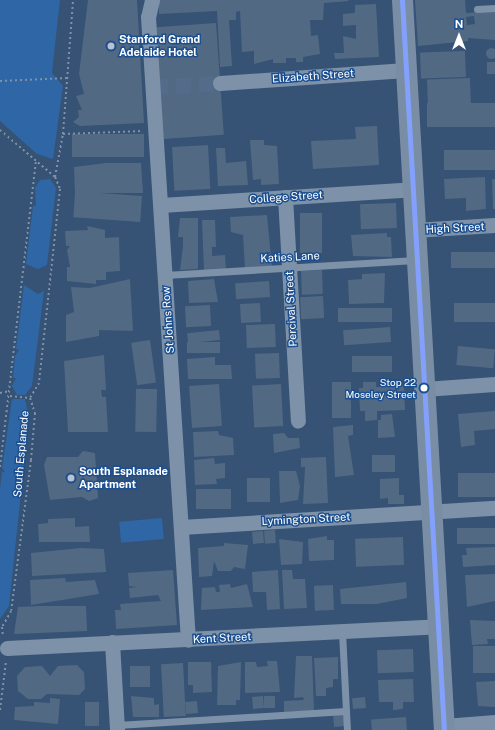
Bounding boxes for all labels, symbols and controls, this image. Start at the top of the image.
north arrow [439,16,479,56]
text: N [455,18,463,30]
place label: Stanford Grand Adelaide Hotel [119,33,200,59]
marker: Stanford Grand Adelaide Hotel [106,41,116,51]
street label: Elizabeth Street [272,67,354,85]
street label: College Street [249,188,323,206]
street label: High Street [425,220,485,236]
street label: Katies Lane [260,249,320,265]
street label: Percival Street [282,271,300,347]
street label: St Johns Row [159,286,177,354]
place label: Stop 22 Moseley Street [346,376,416,400]
marker: Stop 22 Moseley Street [419,383,429,393]
street label: South Esplanade [11,410,31,498]
place label: South Esplanade Apartment [79,465,168,491]
marker: South Esplanade Apartment [66,473,76,483]
street label: Lymington Street [261,510,351,528]
street label: Kent Street [192,630,252,646]

